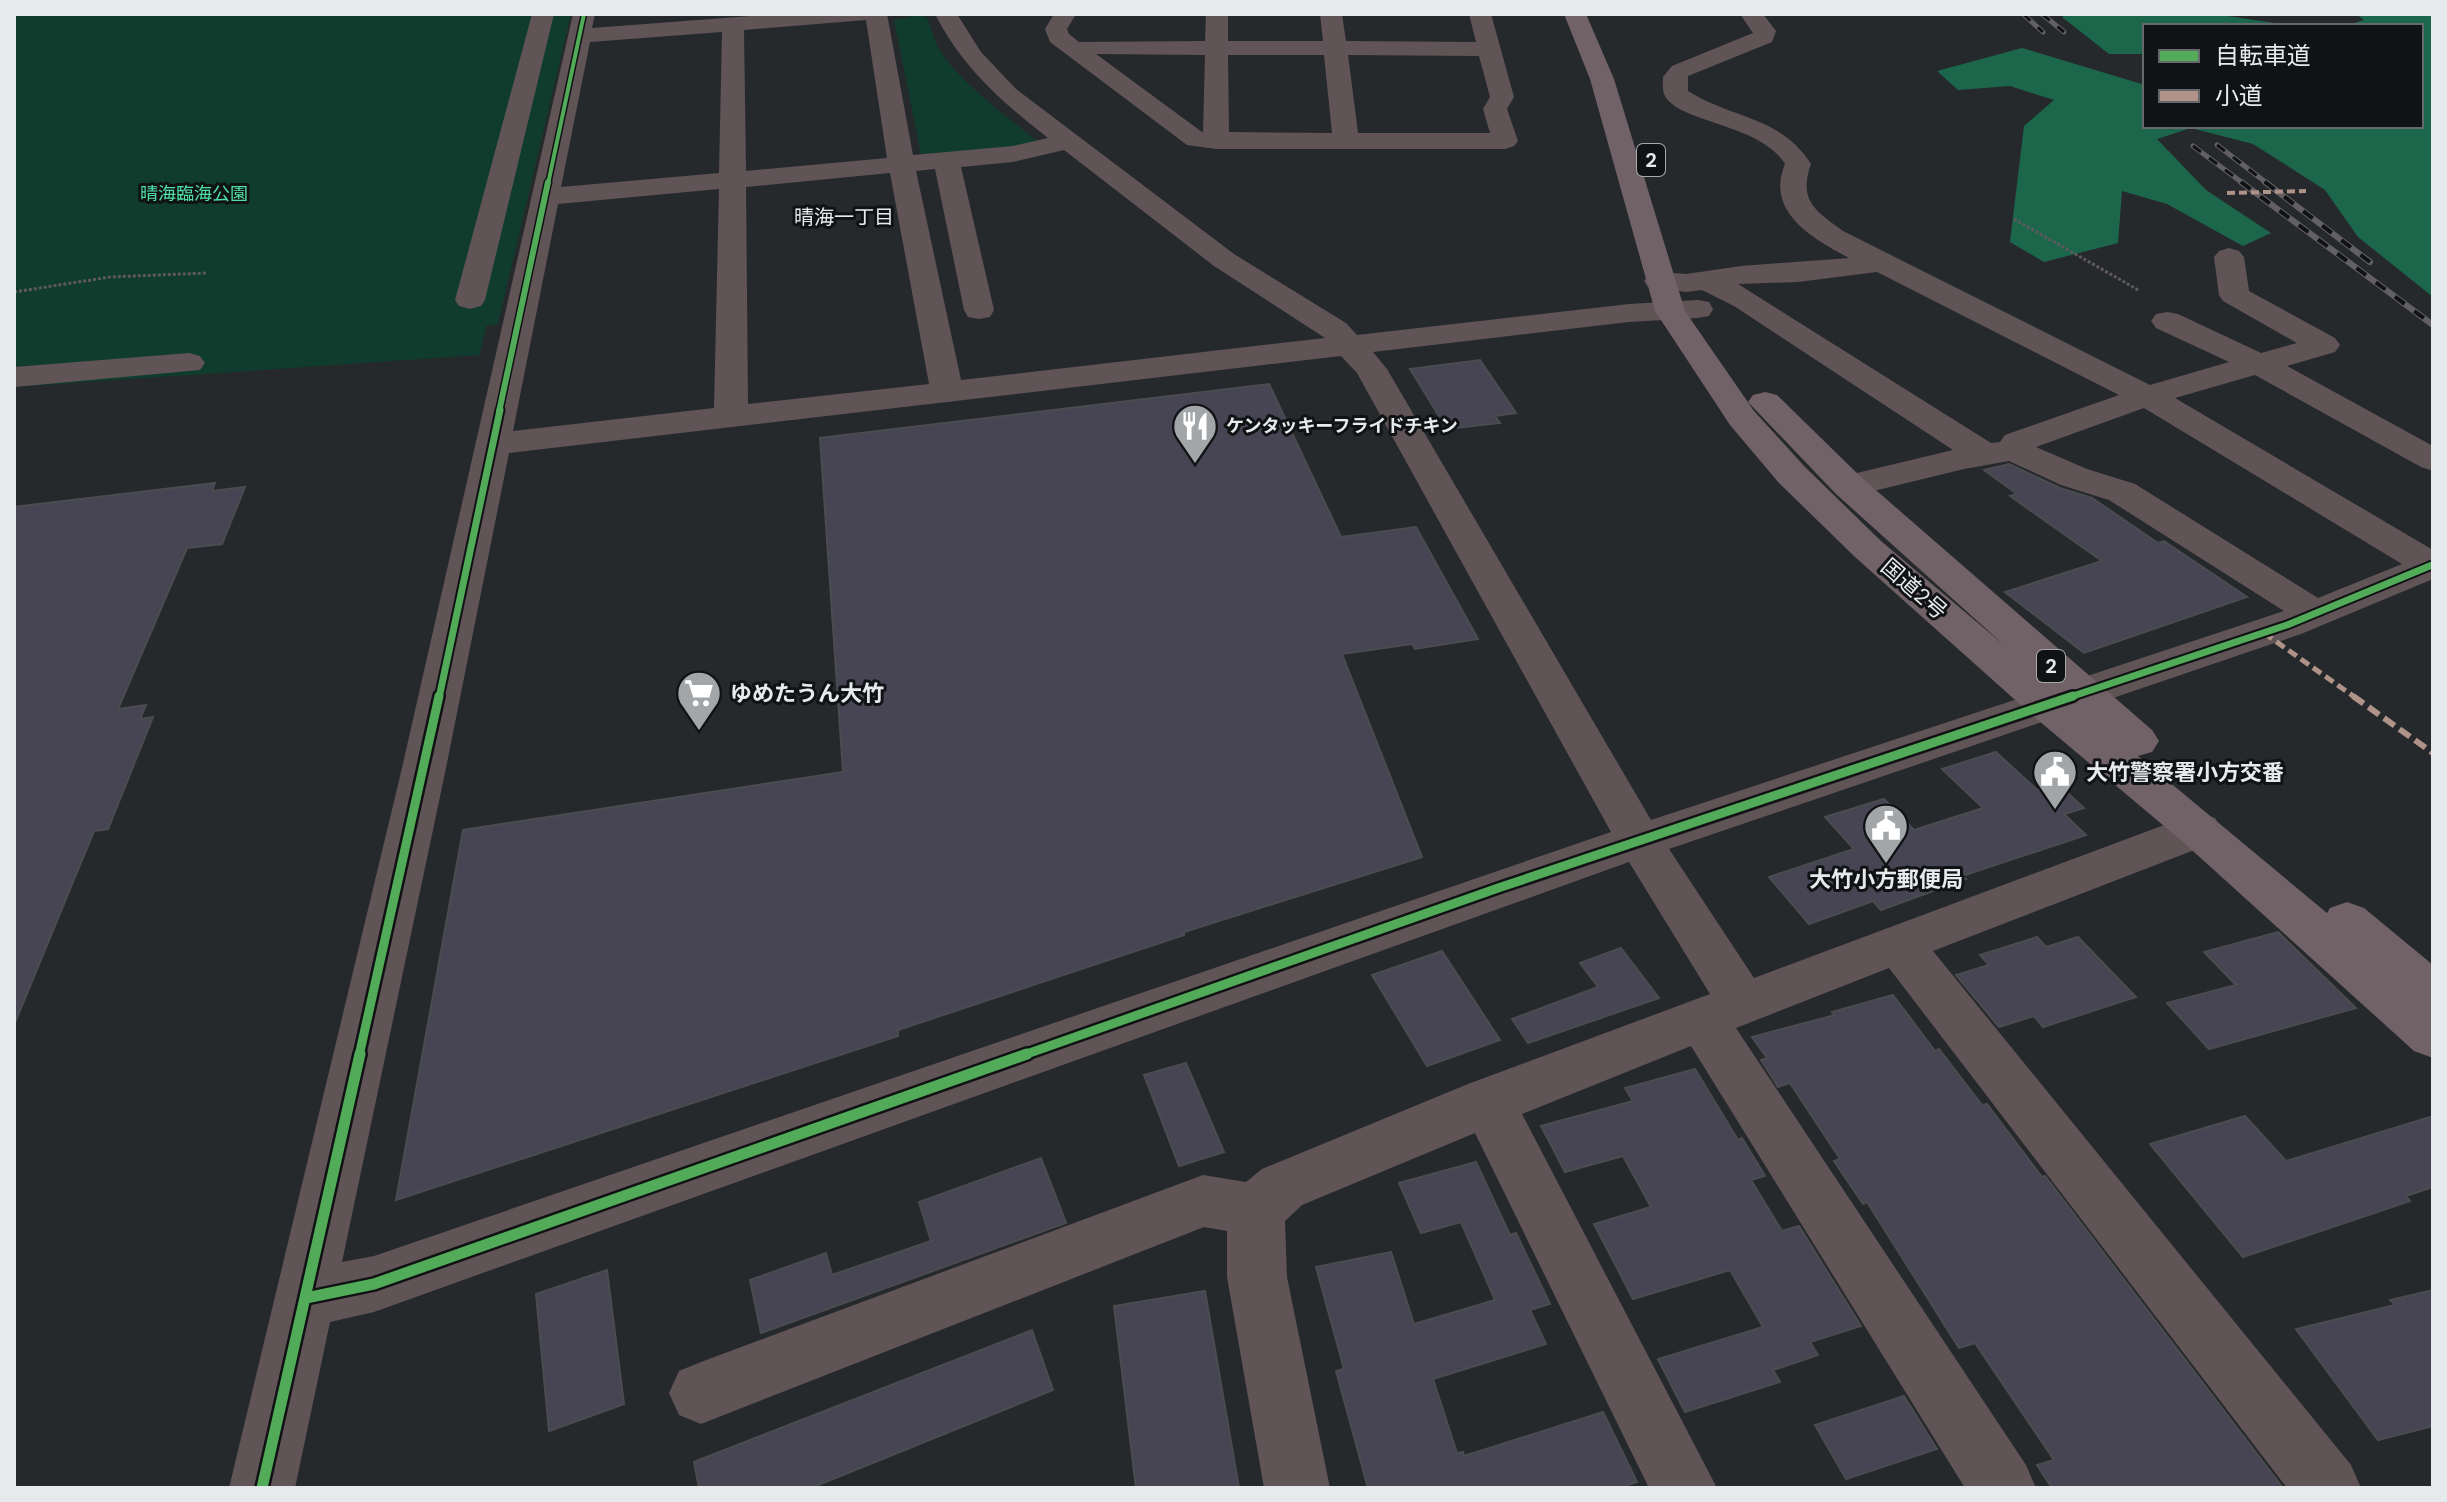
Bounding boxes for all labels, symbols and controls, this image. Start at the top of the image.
legend [2143,24,2423,128]
text: 自転車道 [2215,40,2311,71]
text: 小道 [2215,80,2263,111]
road number: 2 [1637,144,1665,176]
park label: 晴海臨海公園 [140,182,248,206]
district label: 晴海一丁目 [794,204,894,230]
restaurant icon: ケンタッキーフライドチキン [1171,402,1219,465]
place label: ケンタッキーフライドチキン [1226,414,1458,438]
street label: 国道2号 [1875,552,1953,626]
road number: 2 [2037,650,2065,682]
supermarket icon: ゆめたうん大竹 [675,669,723,732]
place label: ゆめたうん大竹 [730,679,884,708]
public building icon: 大竹警察署小方交番 [2031,748,2079,811]
place label: 大竹警察署小方交番 [2086,758,2284,787]
public building icon: 大竹小方郵便局 [1862,802,1910,865]
place label: 大竹小方郵便局 [1809,865,1963,894]

